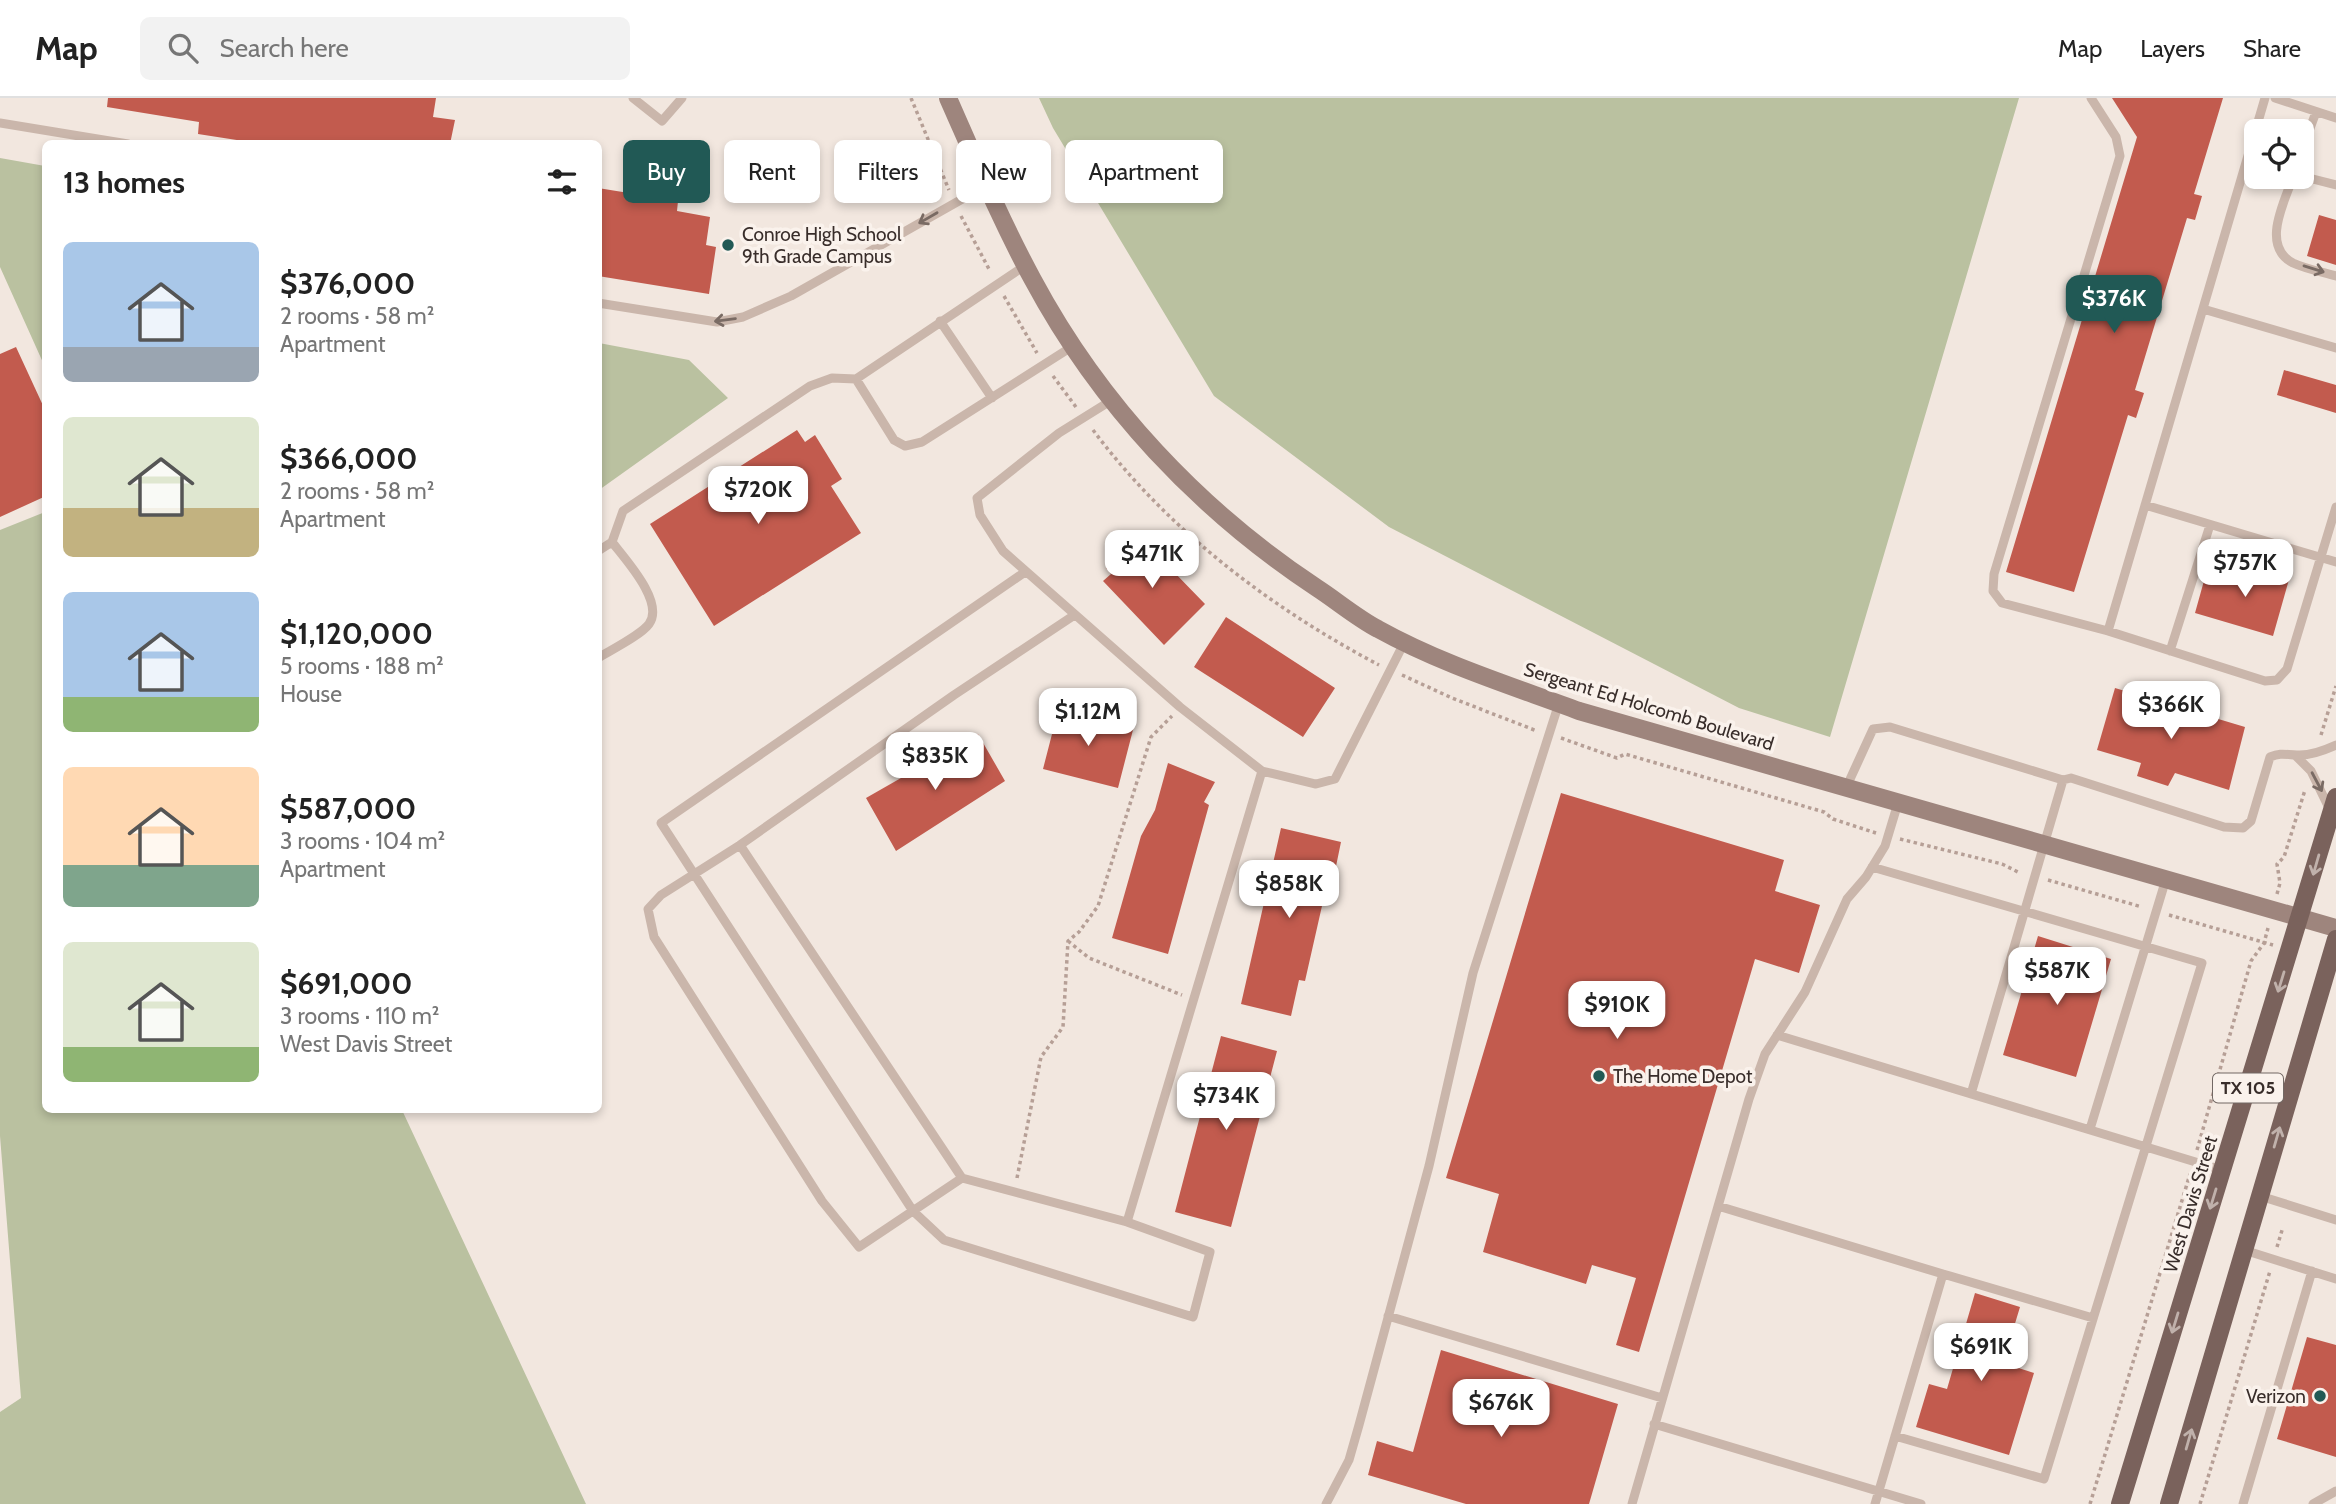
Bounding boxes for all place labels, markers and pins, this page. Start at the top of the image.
place label: Conroe High School 9th Grade Campus [742,223,902,268]
marker: Conroe High School 9th Grade Campus [720,237,736,253]
pin: $376K [2065,275,2163,335]
pin: $720K [709,466,807,526]
pin: $471K [1103,531,1201,590]
pin: $757K [2196,540,2294,599]
pin: $366K [2122,682,2220,741]
pin: $1.12M [1031,688,1145,748]
pin: $835K [886,732,984,792]
pin: $858K [1240,860,1338,920]
pin: $587K [2008,948,2106,1007]
pin: $910K [1568,982,1666,1041]
place label: The Home Depot [1613,1065,1753,1088]
marker: The Home Depot [1591,1068,1607,1084]
pin: $734K [1177,1072,1275,1132]
pin: $691K [1932,1324,2030,1383]
pin: $676K [1452,1380,1550,1439]
place label: Verizon [2246,1385,2306,1408]
marker: Verizon [2312,1388,2328,1404]

